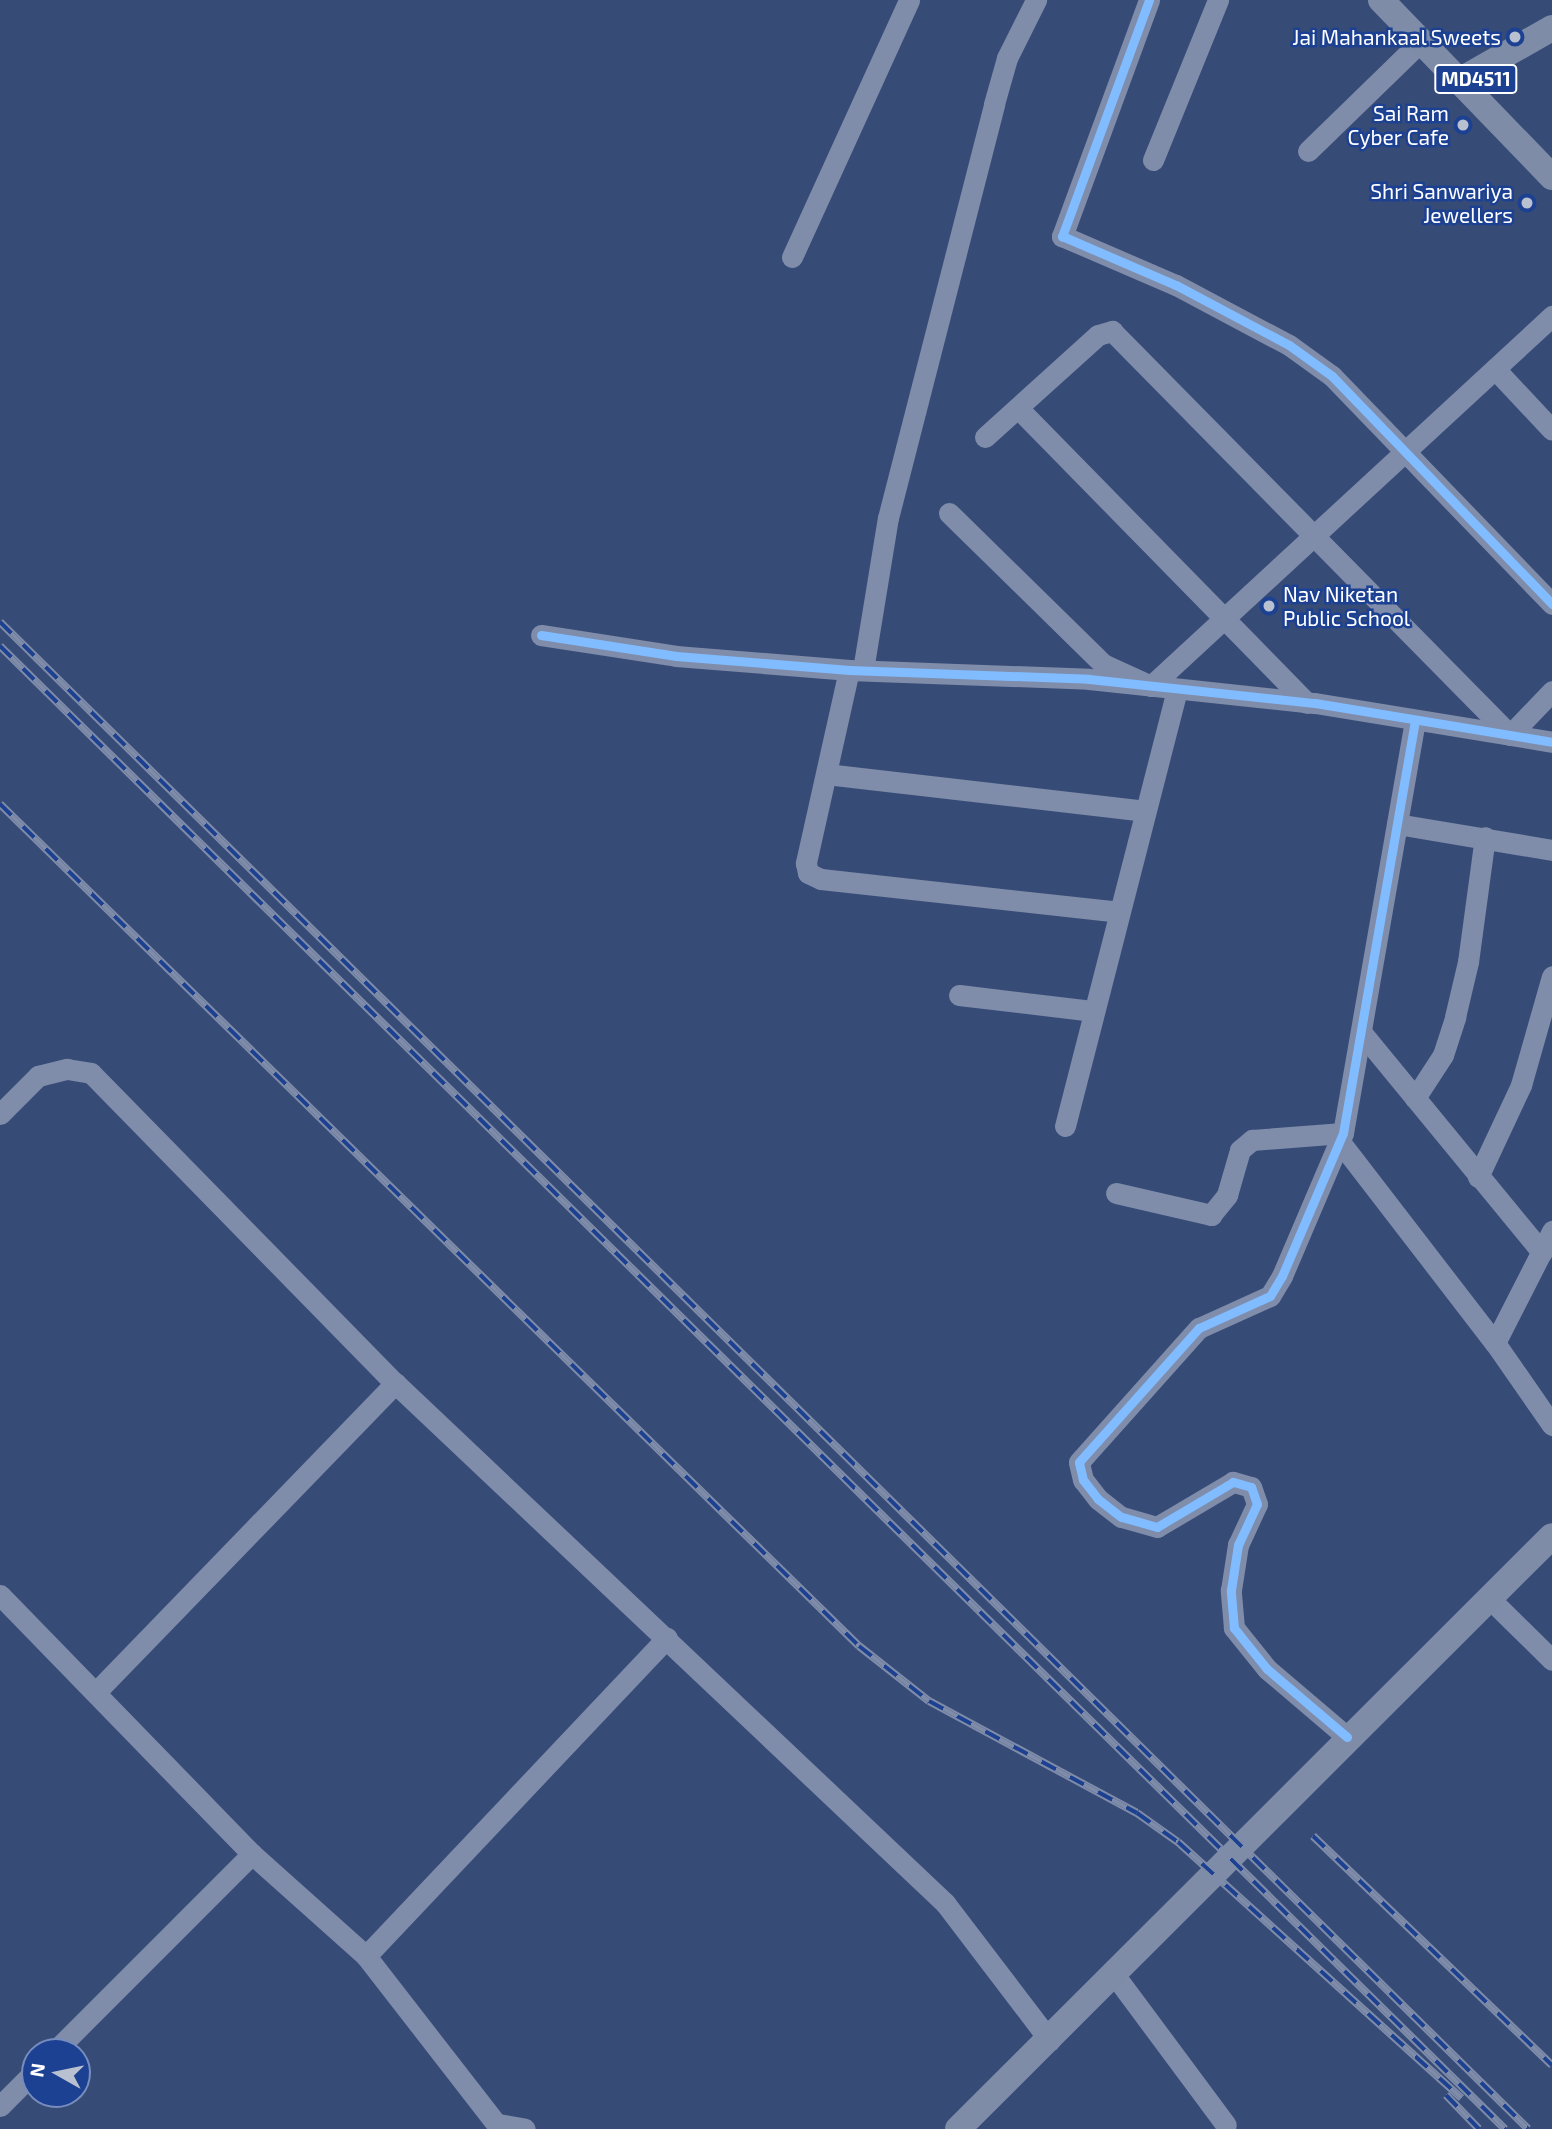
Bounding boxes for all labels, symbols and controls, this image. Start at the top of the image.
place label: Jai Mahankaal Sweets [1292,24,1501,50]
marker: Jai Mahankaal Sweets [1507,29,1523,45]
road number: MD4511 [1434,64,1518,94]
place label: Sai Ram Cyber Cafe [1347,100,1449,150]
marker: Sai Ram Cyber Cafe [1455,117,1471,133]
place label: Shri Sanwariya Jewellers [1370,178,1513,228]
marker: Shri Sanwariya Jewellers [1519,195,1535,211]
place label: Nav Niketan Public School [1283,581,1410,631]
marker: Nav Niketan Public School [1261,598,1277,614]
north arrow [21,2038,91,2108]
text: N [24,2061,49,2079]

